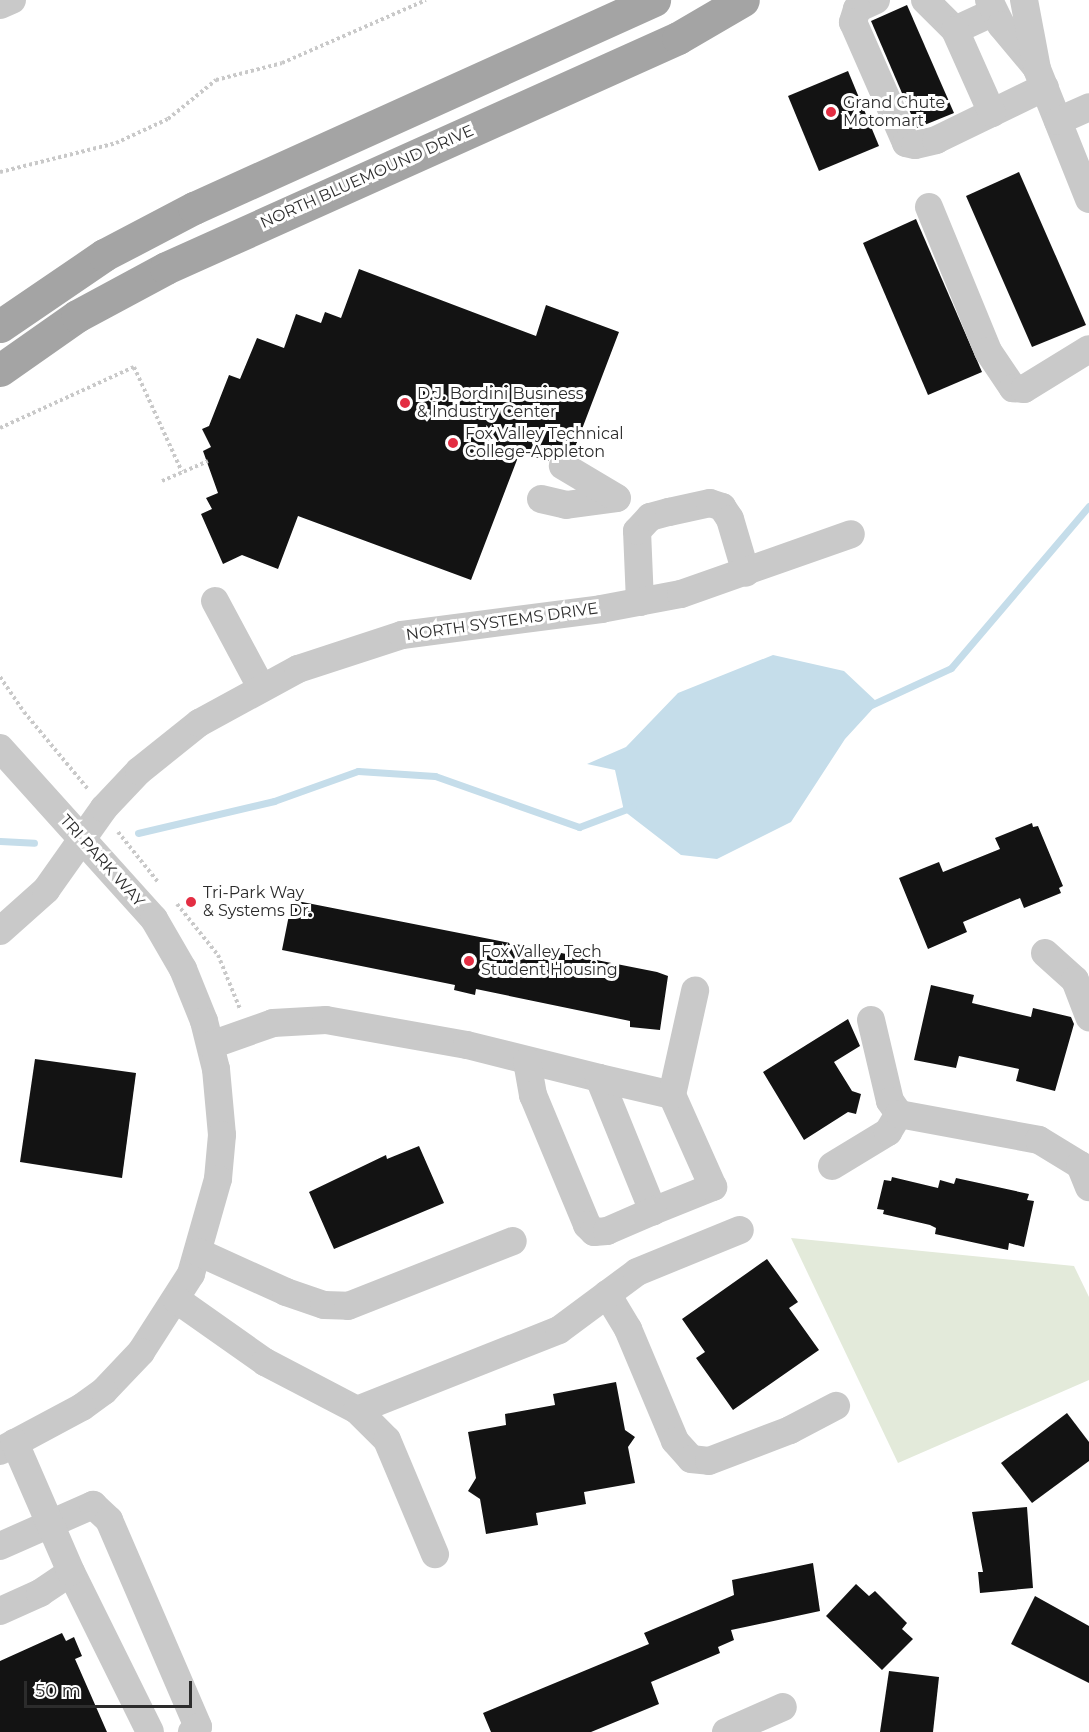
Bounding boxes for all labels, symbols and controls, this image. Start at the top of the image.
place label: Grand Chute Motomart [843,93,945,131]
marker: Grand Chute Motomart [824,105,838,119]
street label: NORTH BLUEMOUND DRIVE [257,121,477,233]
place label: D.J. Bordini Business & Industry Center [417,384,583,422]
marker: D.J. Bordini Business & Industry Center [398,396,412,410]
place label: Fox Valley Technical College-Appleton [465,424,624,462]
marker: Fox Valley Technical College-Appleton [446,436,460,450]
street label: NORTH SYSTEMS DRIVE [405,599,599,645]
street label: TRI PARK WAY [56,811,148,911]
place label: Tri-Park Way & Systems Dr. [203,883,312,921]
marker: Tri-Park Way & Systems Dr. [184,895,198,909]
place label: Fox Valley Tech Student Housing [481,942,618,980]
marker: Fox Valley Tech Student Housing [462,954,476,968]
scale bar [27,1669,195,1707]
text: 50 m [35,1680,81,1702]

